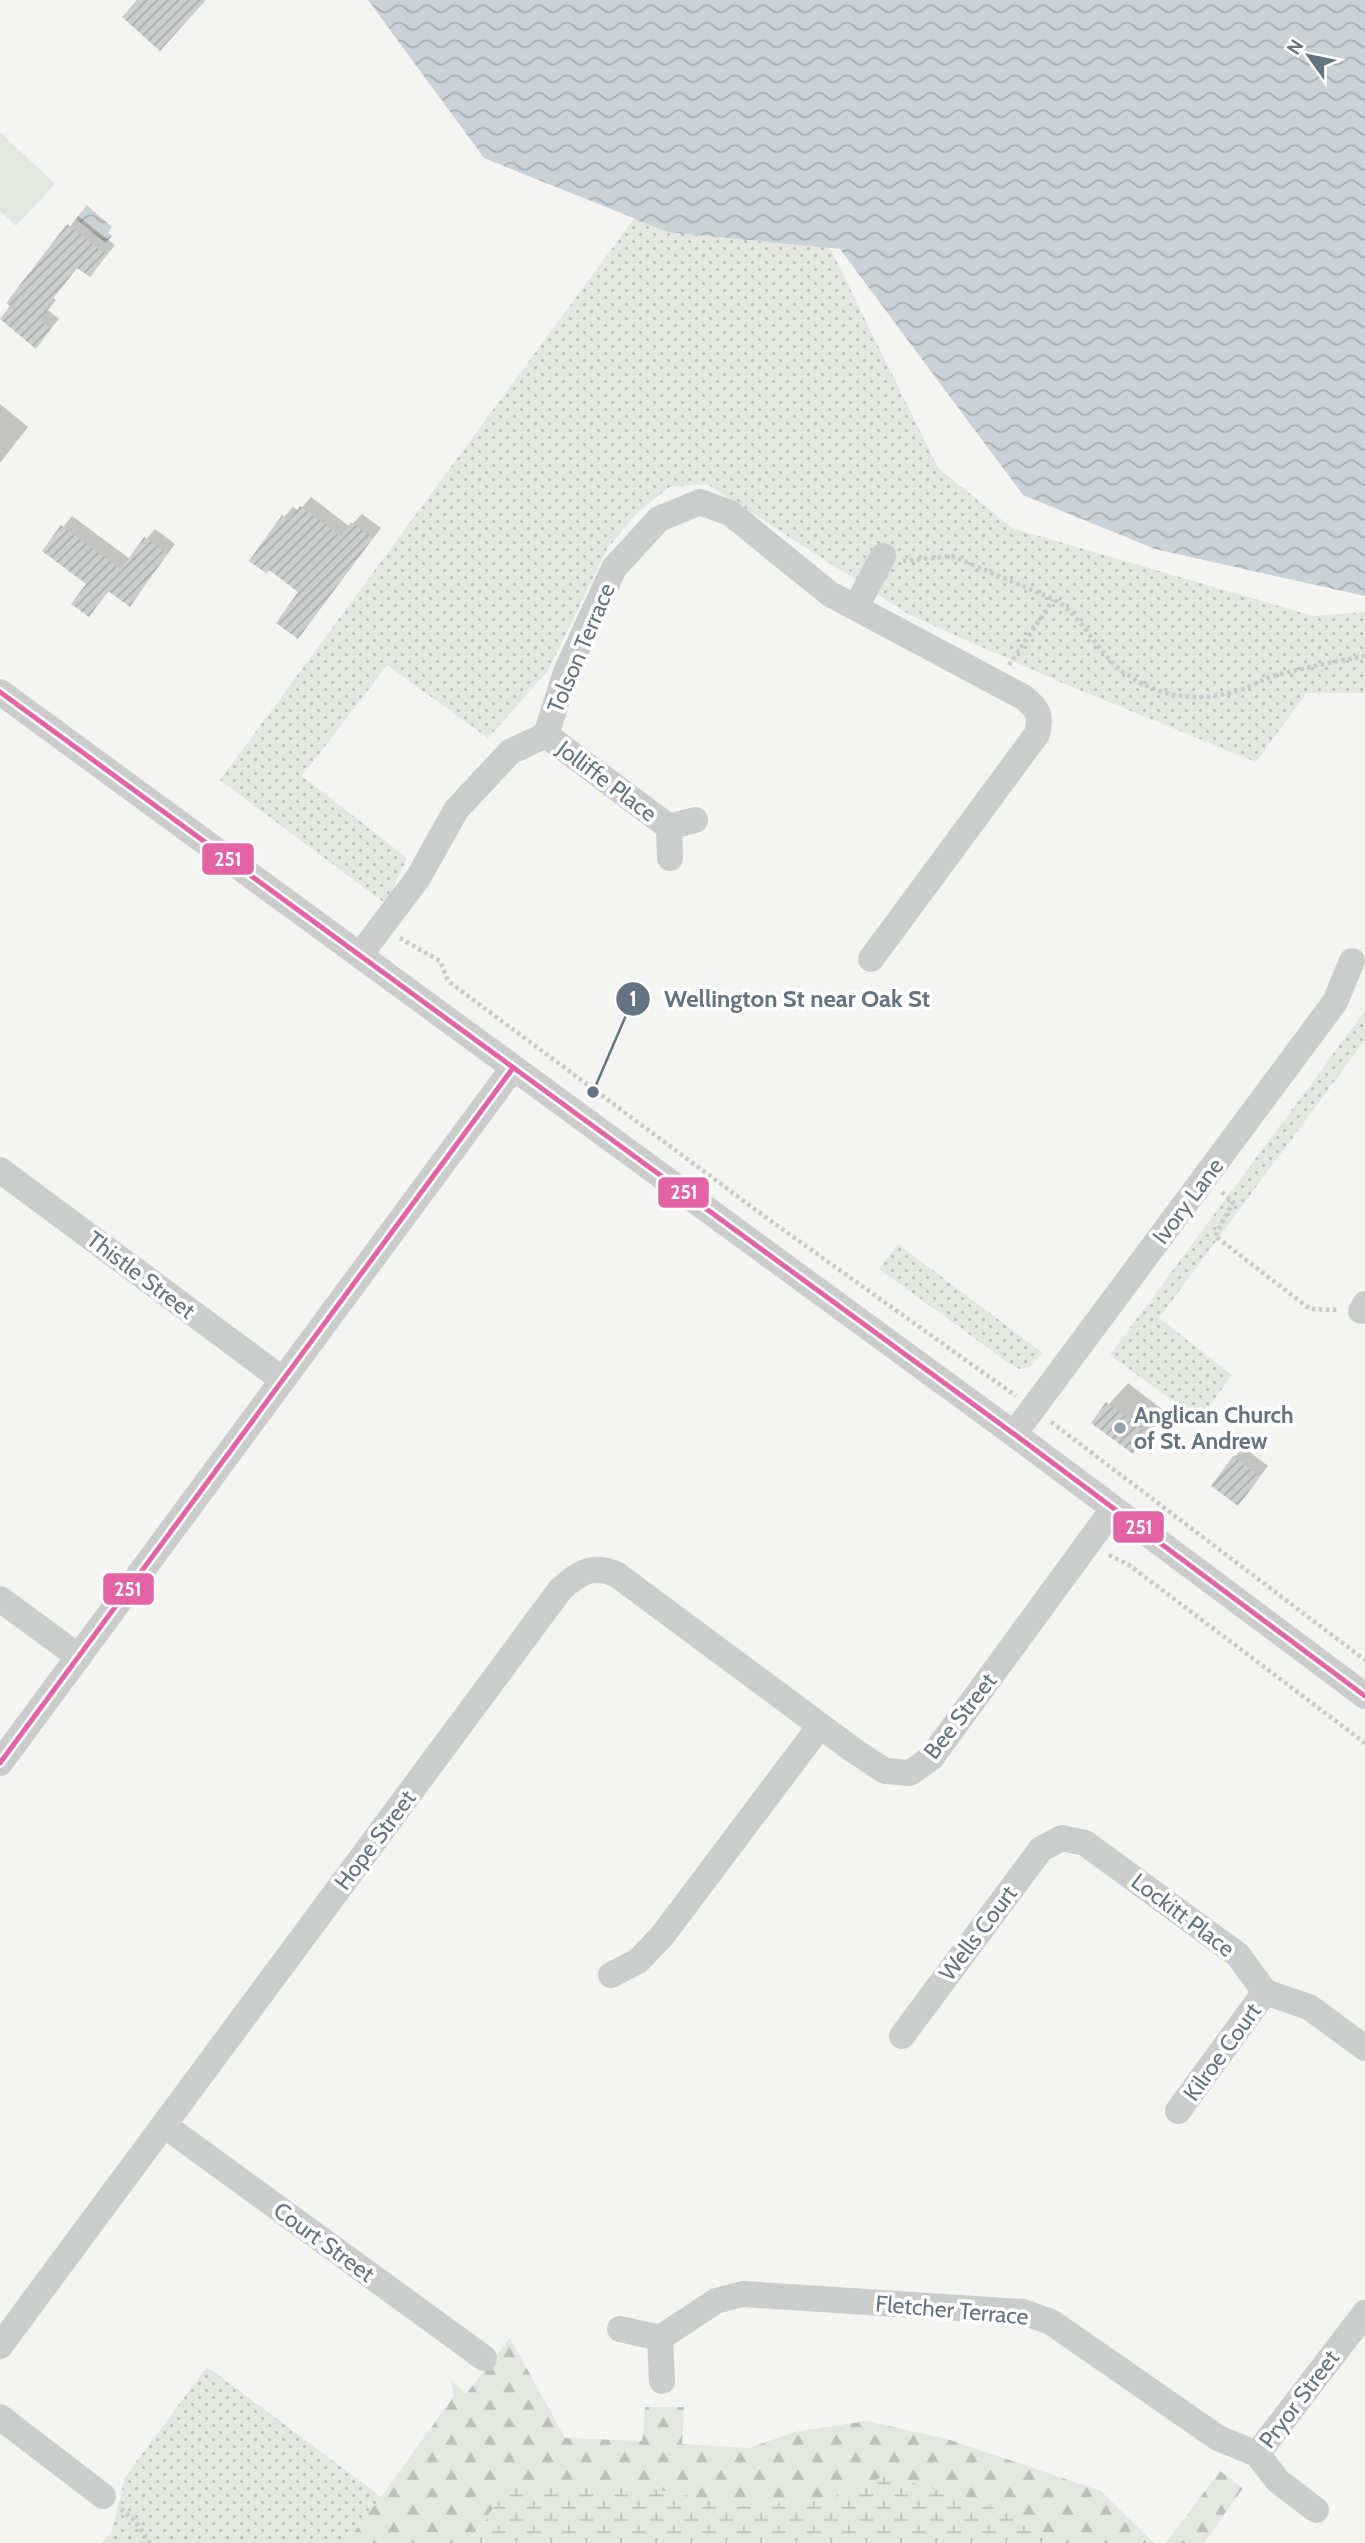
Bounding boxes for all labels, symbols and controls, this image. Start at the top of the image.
north arrow [1274,21,1344,91]
text: N [1282,35,1308,59]
street label: Tolson Terrace [541,579,621,717]
street label: Jolliffe Place [551,734,662,828]
line badge: 251 [201,842,255,876]
text: 251 [214,848,242,871]
callout: Wellington St near Oak St [616,977,944,1022]
text: Wellington St near Oak St [664,984,930,1013]
text: 1 [629,986,637,1011]
street label: Ivory Lane [1147,1152,1230,1250]
line badge: 251 [657,1176,710,1209]
text: 251 [670,1181,698,1204]
street label: Thistle Street [81,1225,201,1325]
place label: Anglican Church of St. Andrew [1134,1401,1294,1455]
marker: Anglican Church of St. Andrew [1112,1420,1128,1436]
line badge: 251 [1112,1510,1165,1544]
text: 251 [1125,1516,1153,1539]
line badge: 251 [102,1572,155,1606]
text: 251 [114,1578,142,1601]
street label: Bee Street [918,1667,1002,1765]
street label: Hope Street [328,1784,422,1895]
street label: Lockitt Place [1126,1867,1240,1963]
street label: Wells Court [933,1880,1023,1986]
street label: Kilroe Court [1177,1997,1267,2106]
street label: Court Street [268,2196,380,2288]
street label: Fletcher Terrace [874,2289,1030,2331]
street label: Pryor Street [1253,2344,1345,2454]

